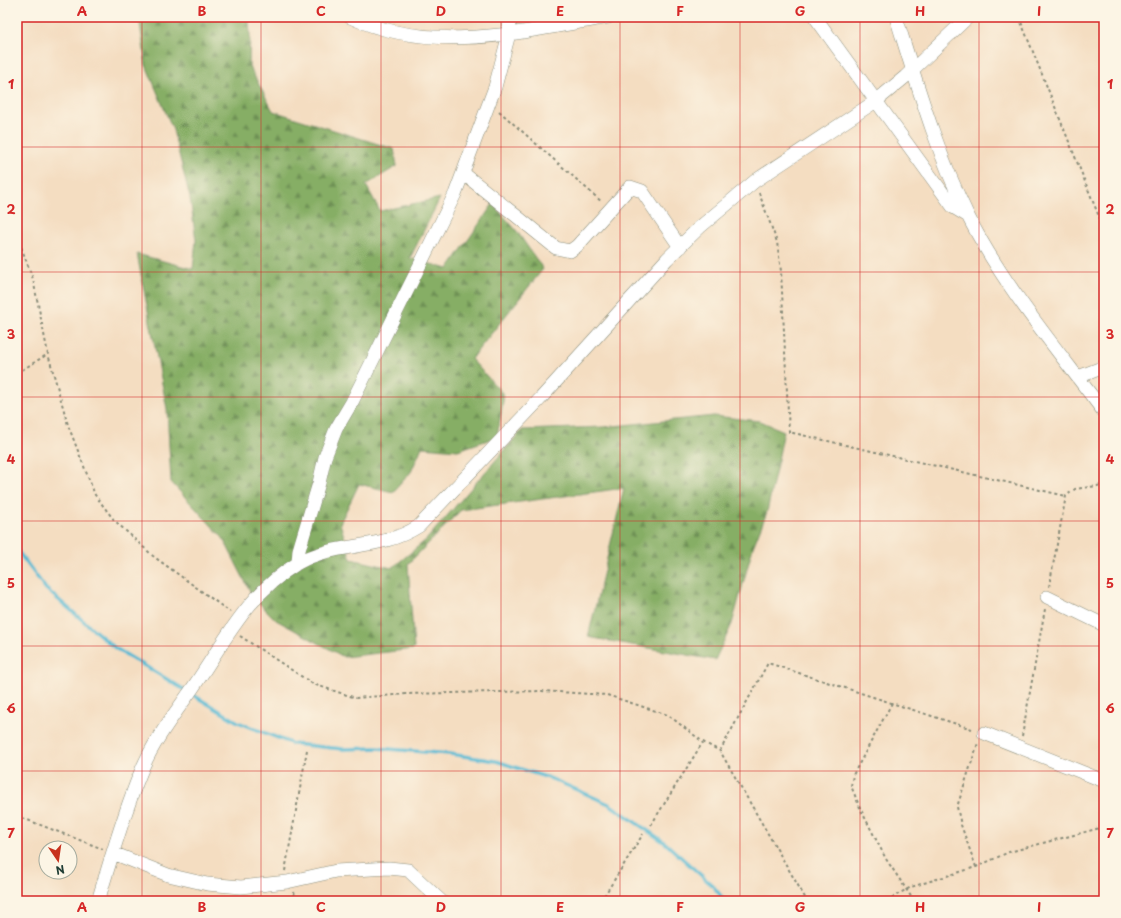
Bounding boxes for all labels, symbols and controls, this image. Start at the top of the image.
text: A [77,1,87,20]
text: B [198,1,207,20]
text: C [316,1,326,20]
text: D [436,1,446,20]
text: E [556,1,564,20]
text: F [676,1,684,20]
text: G [795,1,805,20]
text: H [915,1,925,20]
text: I [1037,1,1041,20]
text: 1 [8,74,14,93]
text: 1 [1107,74,1113,93]
text: 2 [6,199,16,218]
text: 2 [1105,199,1115,218]
text: 3 [7,324,16,343]
text: 3 [1106,324,1115,343]
text: 4 [7,449,16,468]
text: 4 [1106,449,1115,468]
text: 5 [7,573,15,592]
text: 5 [1106,573,1114,592]
text: 6 [6,698,16,717]
text: 6 [1105,698,1115,717]
text: 7 [7,823,15,842]
text: 7 [1106,823,1114,842]
north arrow [38,840,78,880]
text: N [54,861,67,880]
text: A [77,897,87,916]
text: B [198,897,207,916]
text: C [316,897,326,916]
text: D [436,897,446,916]
text: E [556,897,564,916]
text: F [676,897,684,916]
text: G [795,897,805,916]
text: H [915,897,925,916]
text: I [1037,897,1041,916]

